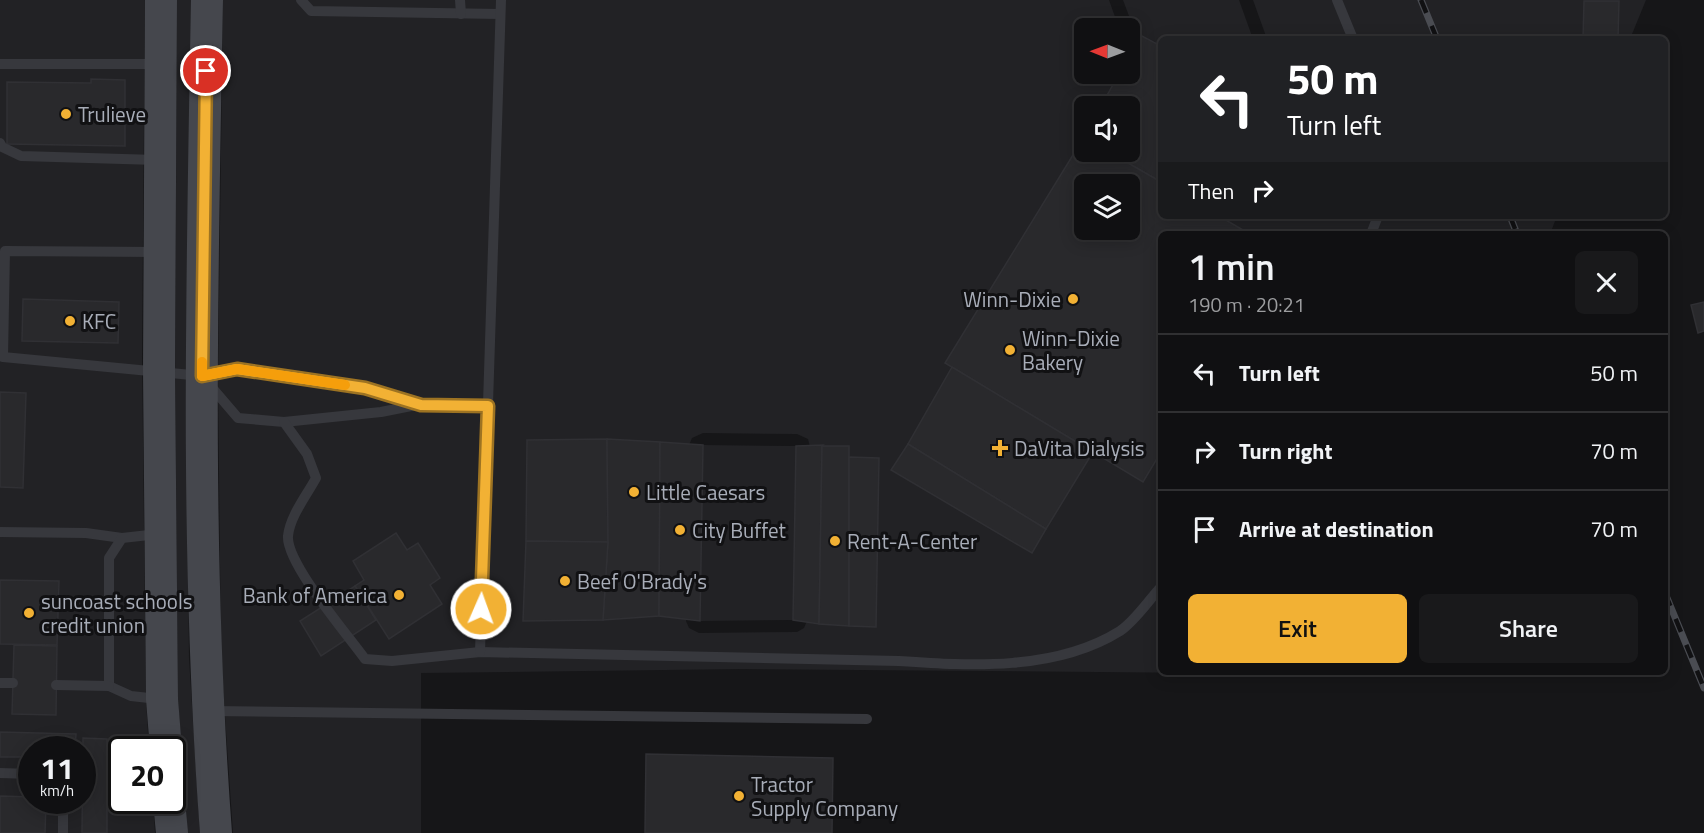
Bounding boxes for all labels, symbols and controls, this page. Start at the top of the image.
north arrow [1074,18,1140,84]
map controls [1074,18,1140,240]
pin [180,45,231,96]
text: 50 m [1287,46,1379,110]
icon: arrive [189,54,222,87]
icon: left [1188,60,1266,138]
button: sound [1074,96,1140,162]
place label: Trulieve [78,98,146,130]
text: Turn left [1287,104,1381,145]
marker: Trulieve [59,107,73,121]
button: layers [1074,174,1140,240]
text: Then [1188,174,1234,208]
icon: right [1246,174,1279,207]
text: 1 min [1188,239,1275,294]
button: close [1575,251,1638,314]
place label: Winn-Dixie [963,283,1061,315]
text: 190 m · 20:21 [1188,289,1305,320]
marker: Winn-Dixie [1066,292,1080,306]
place label: KFC [82,305,116,337]
marker: KFC [63,314,77,328]
place label: Winn-Dixie Bakery [1022,322,1120,378]
marker: Winn-Dixie Bakery [1003,343,1017,357]
text: Turn left [1239,356,1320,390]
text: 50 m [1590,356,1638,390]
icon: left [1188,357,1221,390]
place label: DaVita Dialysis [1014,432,1145,464]
text: Turn right [1239,434,1333,468]
text: 70 m [1590,434,1638,468]
icon: right [1188,435,1221,468]
marker: DaVita Dialysis [991,439,1009,457]
place label: Little Caesars [646,476,765,508]
marker: Little Caesars [627,485,641,499]
text: Arrive at destination [1239,512,1434,546]
text: 70 m [1590,512,1638,546]
icon: arrive [1188,513,1221,546]
place label: City Buffet [692,514,786,546]
marker: City Buffet [673,523,687,537]
place label: Rent-A-Center [847,525,977,557]
marker: Rent-A-Center [828,534,842,548]
place label: Beef O'Brady's [577,565,707,597]
marker: Beef O'Brady's [558,574,572,588]
position arrow [449,577,513,641]
place label: Bank of America [243,579,387,611]
place label: suncoast schools credit union [41,585,193,641]
marker: Bank of America [392,588,406,602]
button: Exit [1188,594,1407,663]
button: Share [1419,594,1638,663]
marker: suncoast schools credit union [22,606,36,620]
speed limit sign: 20 [108,736,186,814]
text: 11 [40,745,74,791]
place label: Tractor Supply Company [751,768,898,824]
text: km/h [40,779,74,802]
marker: Tractor Supply Company [732,789,746,803]

